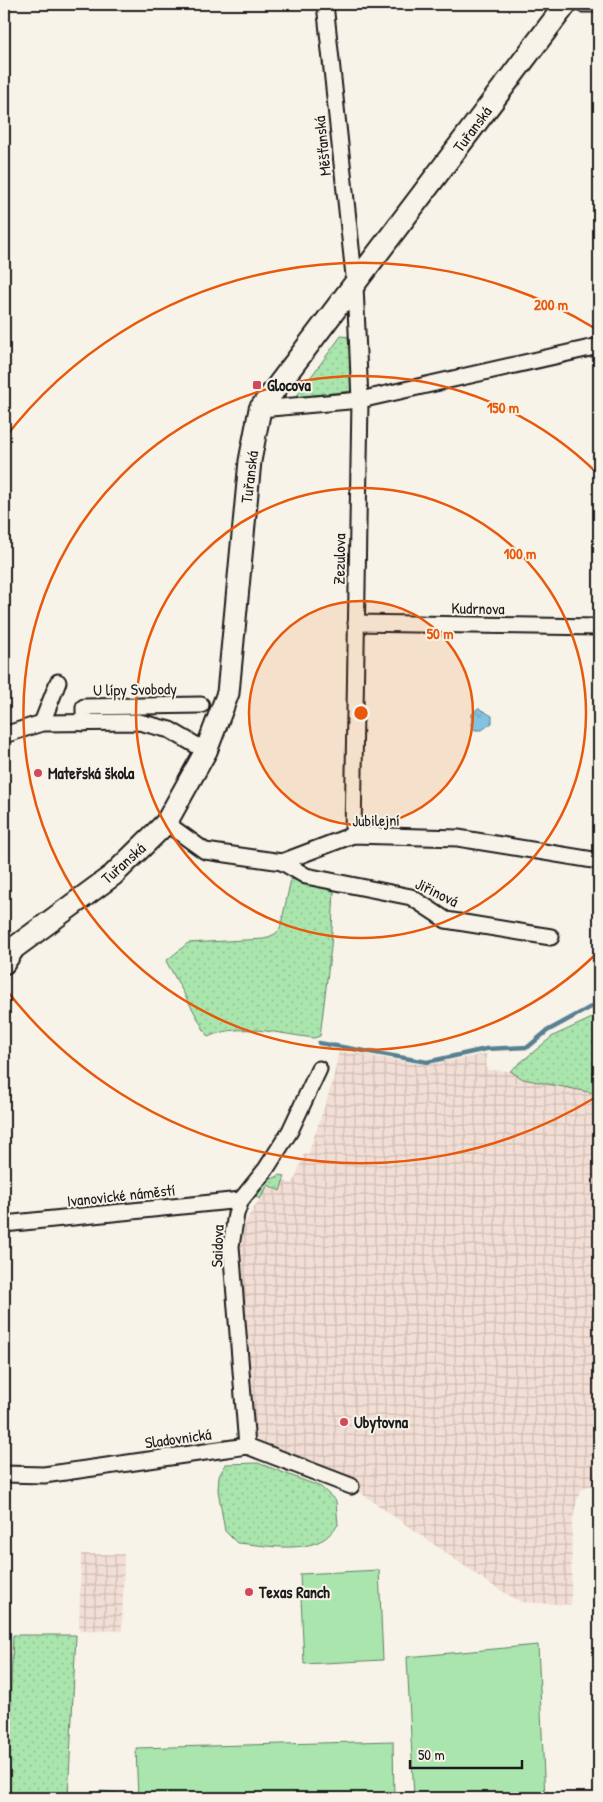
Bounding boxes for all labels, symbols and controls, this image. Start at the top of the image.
street label: Tuřanská [447,101,497,157]
street label: Měšťanská [308,115,336,177]
text: 200 m [534,294,568,315]
place label: Glocova [267,374,311,396]
marker: Glocova [251,379,263,391]
text: 150 m [487,397,519,418]
street label: Tuřanská [235,450,263,504]
street label: Zezulova [328,533,350,585]
text: 100 m [504,543,536,564]
street label: Kudrnova [451,597,505,619]
text: 50 m [427,623,453,644]
street label: U lípy Svobody [93,677,177,701]
centre of rings [352,704,370,722]
place label: Mateřská škola [48,762,135,784]
marker: Mateřská škola [32,767,44,779]
street label: Jubilejní [352,809,400,831]
street label: Tuřanská [96,837,150,889]
street label: Jiřinová [412,872,462,912]
street label: Ivanovické náměstí [66,1178,176,1212]
street label: Saidova [205,1224,229,1268]
place label: Ubytovna [354,1411,409,1434]
marker: Ubytovna [338,1416,350,1428]
street label: Sladovnická [143,1422,213,1454]
place label: Texas Ranch [258,1581,330,1603]
marker: Texas Ranch [243,1586,255,1598]
scale bar [410,1737,523,1769]
text: 50 m [418,1744,445,1765]

